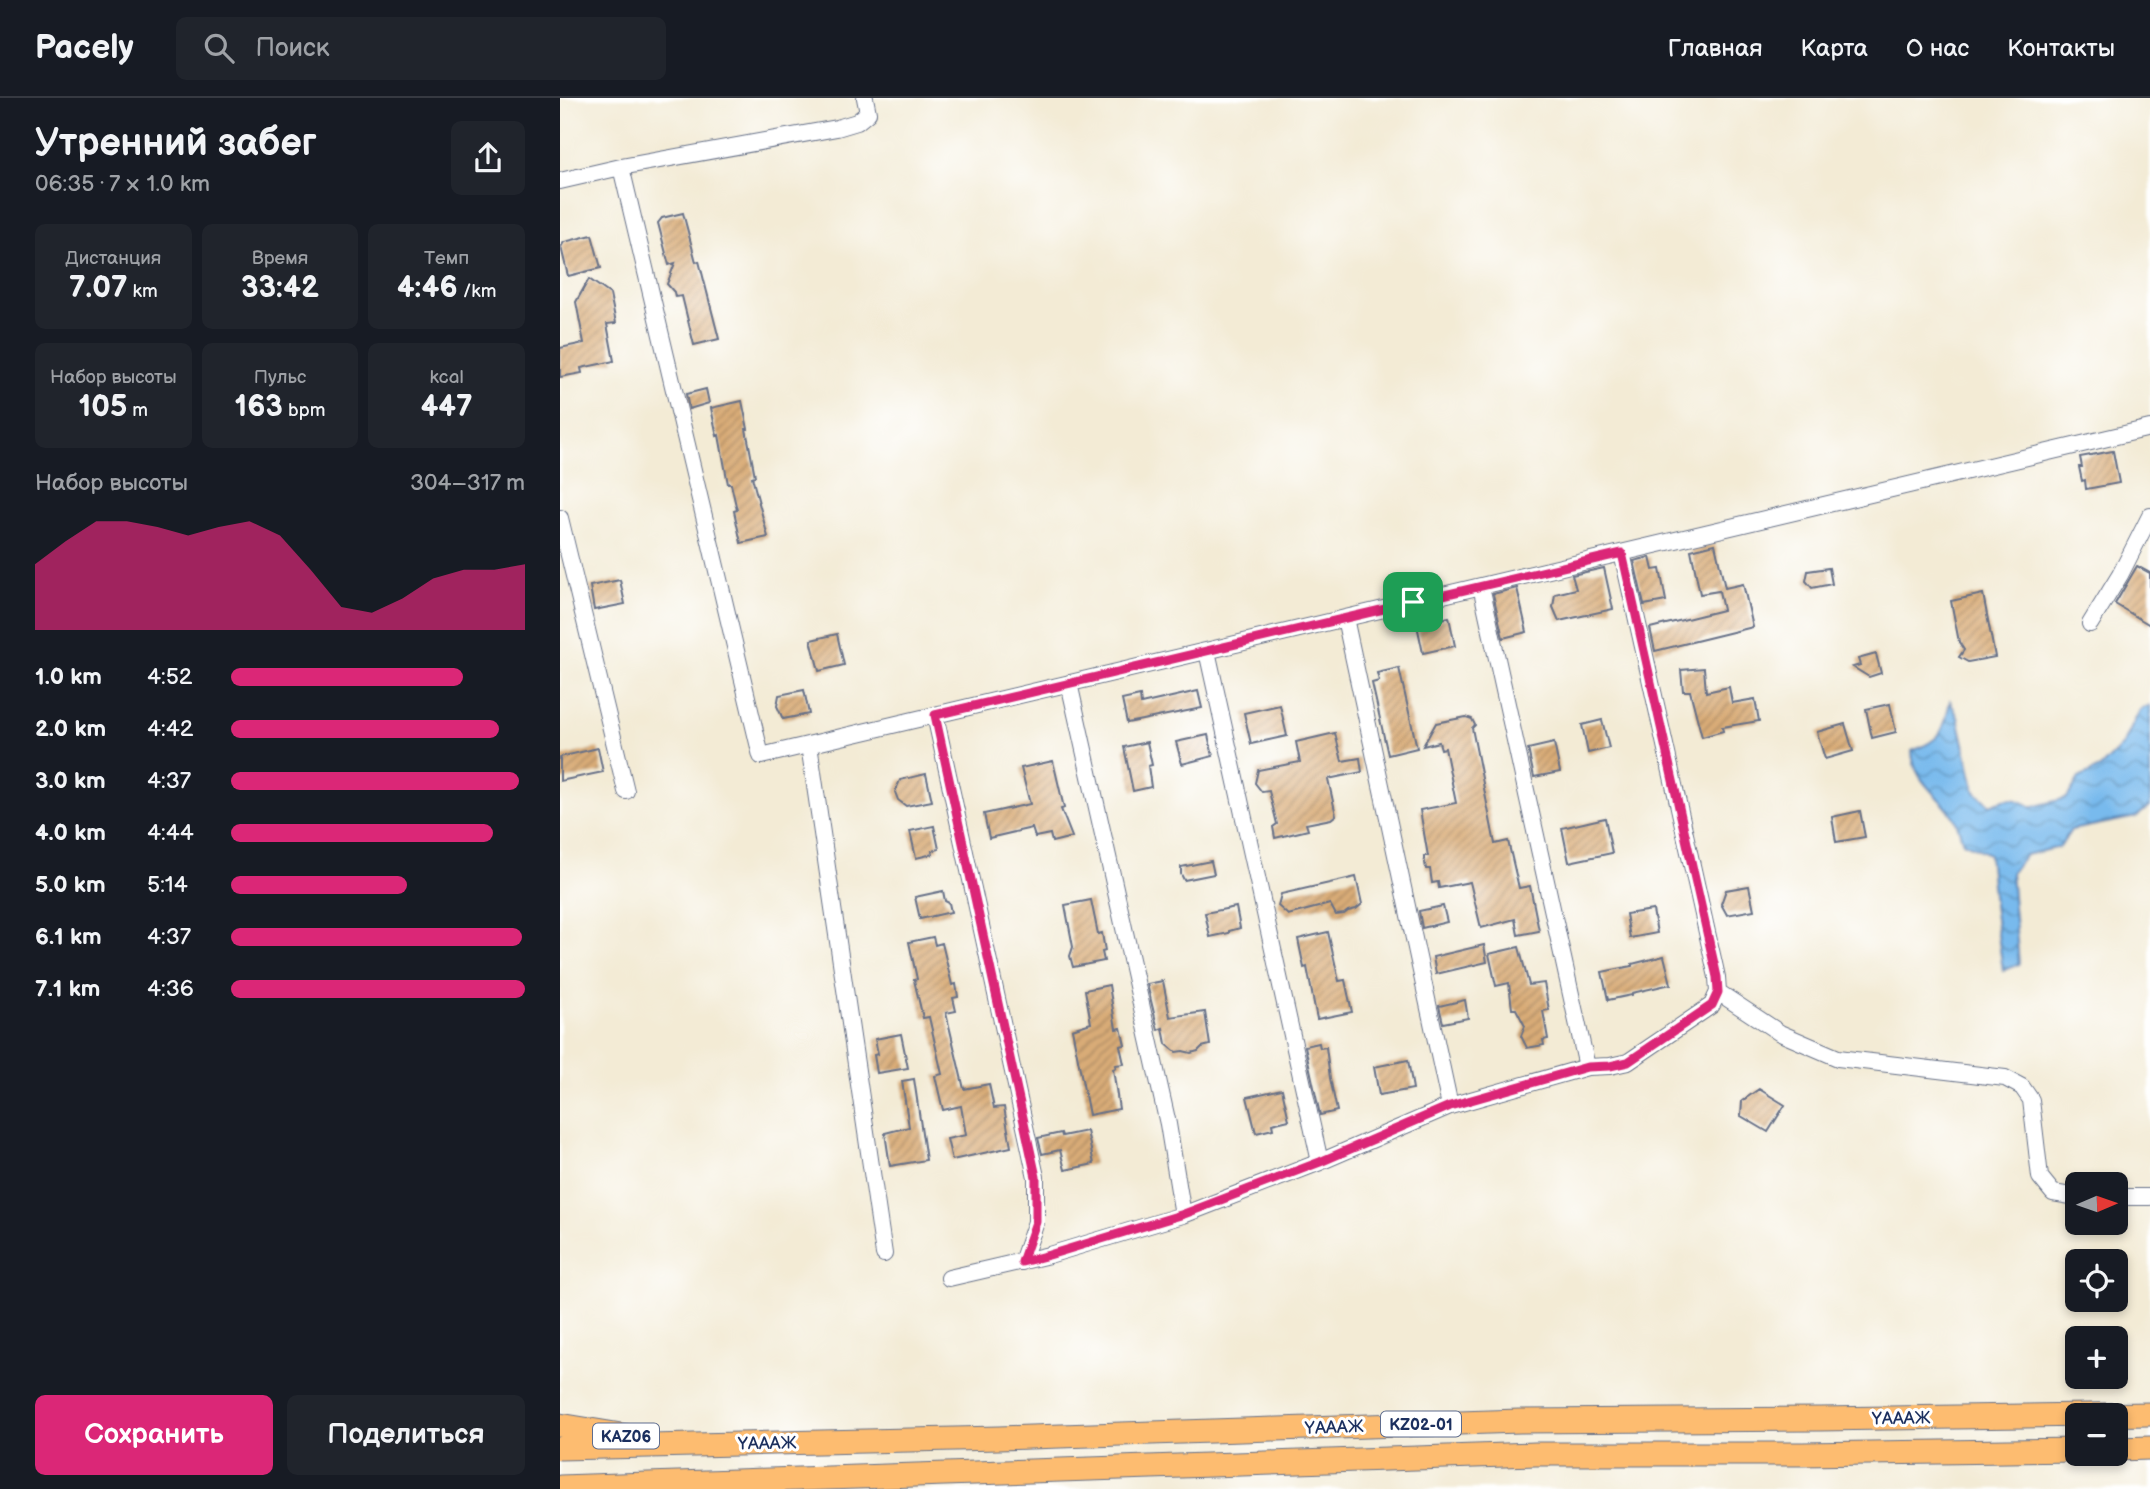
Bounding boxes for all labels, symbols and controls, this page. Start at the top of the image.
search box [176,17,666,80]
text: Pacely [35,28,134,68]
icon: search [200,29,238,67]
text: Поиск [256,33,330,64]
text: Главная [1668,34,1762,63]
text: Карта [1800,34,1868,63]
text: О нас [1906,34,1969,63]
text: Контакты [2007,34,2115,63]
text: Утренний забег [35,121,317,166]
button: share [451,121,525,195]
text: 06:35 · 7 × 1.0 km [35,170,210,198]
text: Дистанция [65,247,161,270]
text: Время [252,247,308,270]
text: Темп [424,247,469,270]
text: 7.07 [69,270,127,306]
text: 33:42 [241,270,319,306]
text: 4:46 [397,270,458,306]
text: km [127,280,158,303]
text: /km [458,280,496,303]
text: Набор высоты [50,366,177,389]
text: Пульс [254,366,306,389]
text: kcal [430,366,464,389]
text: 105 [79,389,127,425]
text: 163 [235,389,283,425]
text: 447 [421,389,473,425]
text: m [127,399,148,422]
text: bpm [283,399,325,422]
text: Набор высоты [35,469,188,497]
text: 304–317 m [410,469,525,497]
pin [1383,572,1443,632]
icon: arrive [1394,583,1432,621]
text: 1.0 km [35,663,102,691]
text: 4:52 [147,663,192,691]
text: 2.0 km [35,715,106,743]
text: 4:42 [147,715,193,743]
text: 3.0 km [35,767,106,795]
text: 4:37 [147,767,191,795]
text: 4.0 km [35,819,106,847]
text: 4:44 [147,819,194,847]
text: 5.0 km [35,871,106,899]
text: 5:14 [147,871,188,899]
text: 6.1 km [35,923,102,951]
text: 4:37 [147,923,191,951]
text: 7.1 km [35,975,100,1003]
text: 4:36 [147,975,194,1003]
north arrow [2065,1172,2128,1236]
map controls [2065,1172,2128,1466]
button: locate [2065,1249,2128,1312]
button: + [2065,1326,2128,1389]
button: Сохранить [35,1395,273,1475]
button: Поделиться [287,1395,525,1475]
button: − [2065,1403,2128,1466]
street label: ҮАААЖ [1871,1407,1931,1430]
road number: KZ02-01 [1381,1412,1461,1436]
street label: ҮАААЖ [1304,1416,1364,1439]
road number: KАZ06 [593,1424,659,1448]
street label: ҮАААЖ [737,1432,797,1455]

